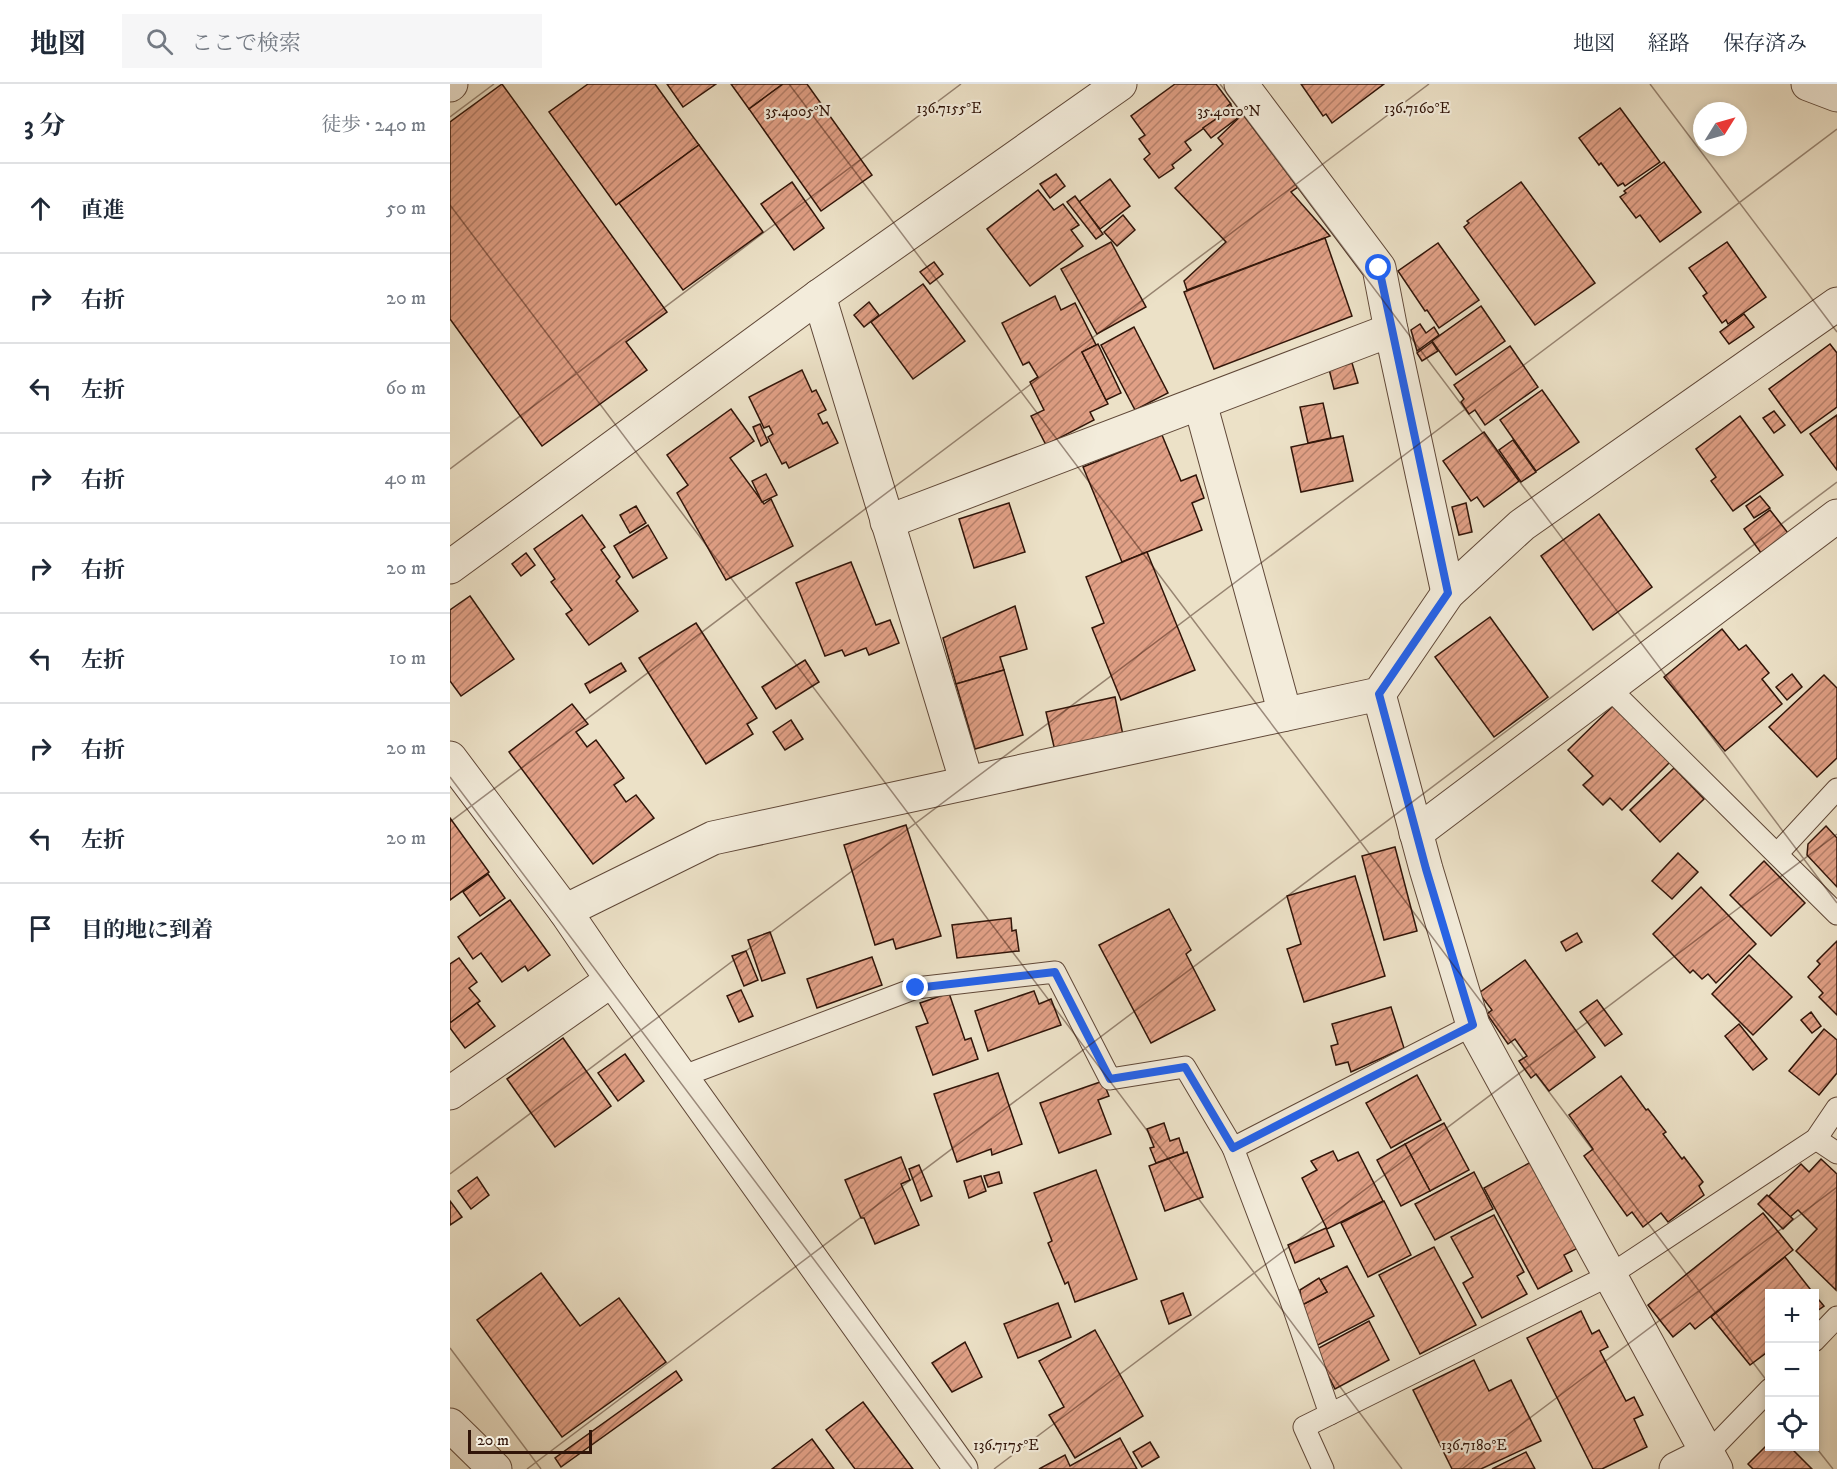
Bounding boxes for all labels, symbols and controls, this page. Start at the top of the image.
search box [122,14,542,68]
icon: search [143,25,176,58]
text: 地図 [30,27,86,62]
text: ここで検索 [191,30,301,57]
text: 地図 [1573,31,1615,57]
text: 経路 [1648,31,1690,57]
text: 保存済み [1723,31,1807,57]
text: 136.7155°E [916,99,982,118]
text: 136.7160°E [1384,99,1450,118]
text: 35.4005°N [765,102,831,121]
text: 35.4010°N [1197,102,1261,121]
north arrow [1693,102,1747,156]
text: 3 分 [24,110,65,143]
text: 徒歩 · 240 m [321,113,426,138]
icon: ahead [24,192,57,225]
text: 50 m [386,196,426,221]
text: 直進 [81,197,125,224]
route start [1365,254,1391,280]
icon: right [24,282,57,315]
text: 20 m [386,286,426,311]
text: 右折 [81,287,125,314]
icon: left [24,372,57,405]
text: 60 m [386,376,426,401]
text: 左折 [81,377,125,404]
icon: right [24,462,57,495]
text: 40 m [384,466,426,491]
text: 右折 [81,467,125,494]
icon: right [24,552,57,585]
text: 20 m [386,556,426,581]
text: 右折 [81,557,125,584]
icon: left [24,642,57,675]
text: 10 m [389,646,426,671]
text: 左折 [81,647,125,674]
icon: right [24,732,57,765]
text: 20 m [386,736,426,761]
text: 右折 [81,737,125,764]
icon: left [24,822,57,855]
text: 20 m [386,826,426,851]
text: 左折 [81,827,125,854]
icon: arrive [24,912,57,945]
text: 目的地に到着 [81,917,213,944]
route end [902,974,928,1000]
map controls [1765,1289,1819,1451]
button: + [1765,1289,1819,1343]
button: − [1765,1343,1819,1397]
button: locate [1765,1397,1819,1451]
scale bar [468,1427,592,1454]
text: 20 m [477,1430,509,1450]
text: 136.7175°E [973,1436,1039,1455]
text: 136.7180°E [1441,1436,1507,1455]

